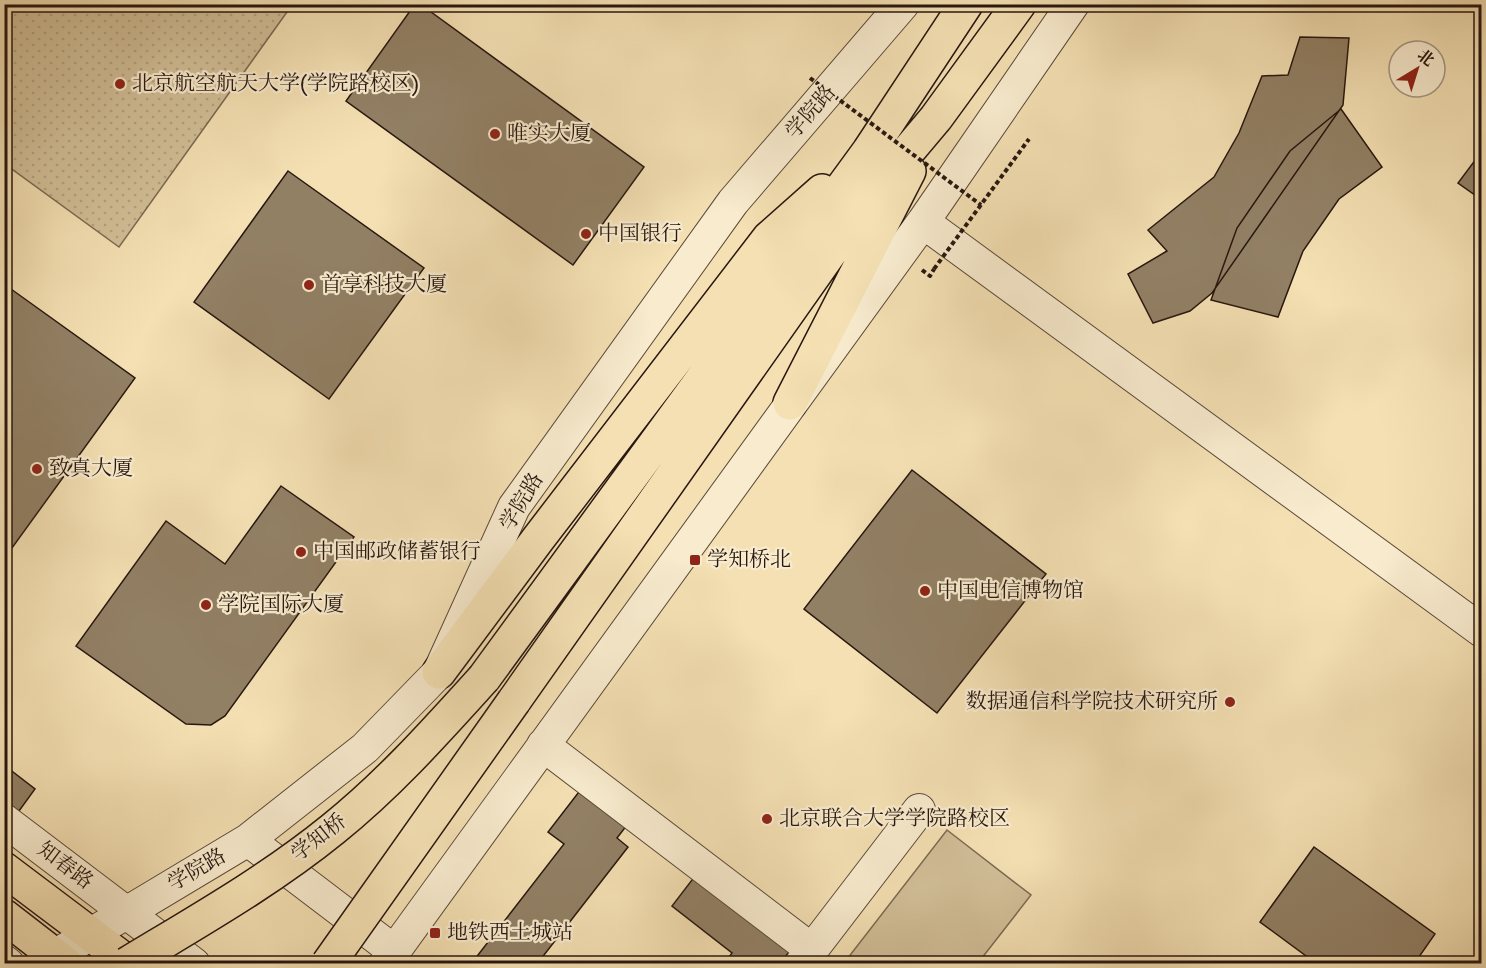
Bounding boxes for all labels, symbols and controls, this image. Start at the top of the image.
north arrow [1387,39,1447,99]
text: 北 [1413,45,1438,71]
place label: 北京航空航天大学(学院路校区) [132,71,419,97]
marker: 北京航空航天大学(学院路校区) [113,77,127,91]
street label: 学院路 [781,80,841,144]
place label: 唯实大厦 [507,121,591,147]
marker: 唯实大厦 [488,127,502,141]
place label: 中国银行 [598,221,682,247]
marker: 中国银行 [579,227,593,241]
place label: 首享科技大厦 [321,272,447,298]
marker: 首享科技大厦 [302,278,316,292]
place label: 致真大厦 [49,456,133,482]
marker: 致真大厦 [30,462,44,476]
street label: 学院路 [495,468,549,536]
place label: 中国邮政储蓄银行 [313,539,481,565]
marker: 中国邮政储蓄银行 [294,545,308,559]
place label: 学知桥北 [707,547,791,573]
marker: 学知桥北 [688,553,702,567]
place label: 中国电信博物馆 [937,578,1084,604]
marker: 中国电信博物馆 [918,584,932,598]
place label: 学院国际大厦 [218,592,344,618]
marker: 学院国际大厦 [199,598,213,612]
place label: 数据通信科学院技术研究所 [966,689,1218,715]
marker: 数据通信科学院技术研究所 [1223,695,1237,709]
place label: 北京联合大学学院路校区 [779,806,1010,832]
street label: 学知桥 [286,808,352,868]
marker: 北京联合大学学院路校区 [760,812,774,826]
street label: 知春路 [32,837,98,895]
street label: 学院路 [163,843,231,897]
place label: 地铁西土城站 [447,920,573,946]
marker: 地铁西土城站 [428,926,442,940]

